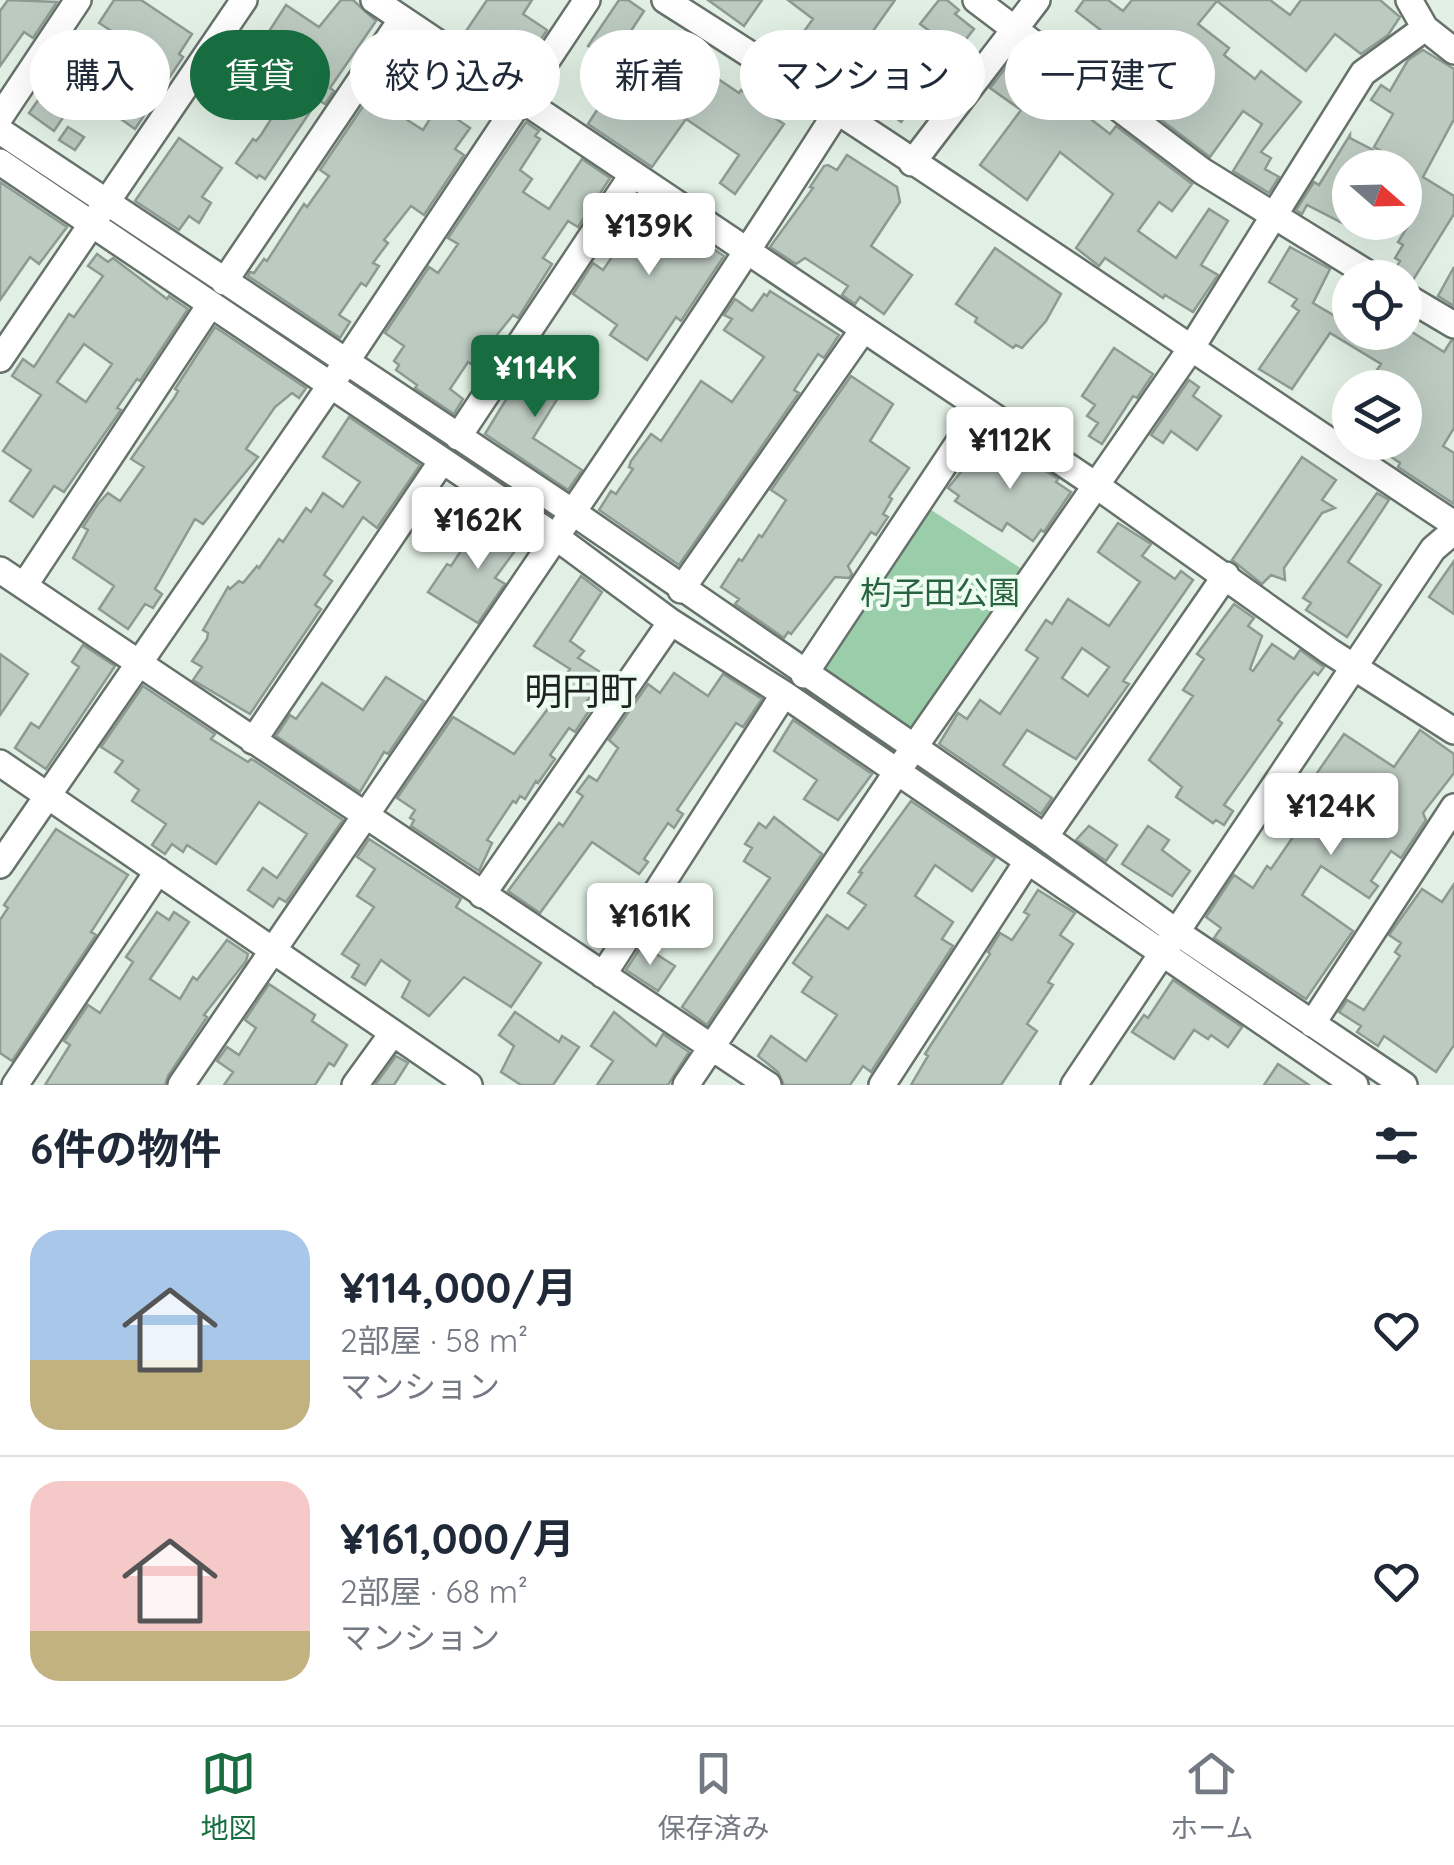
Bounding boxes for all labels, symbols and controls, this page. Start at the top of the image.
chip: 購入 [30,30,170,120]
chip: 賃貸 [190,30,330,120]
chip: 絞り込み [350,30,560,120]
chip: 新着 [580,30,720,120]
chip: マンション [740,30,985,120]
chip: 一戸建て [1005,30,1215,120]
north arrow [1332,150,1422,240]
map controls [1332,150,1422,460]
pin: ¥139K [579,193,719,278]
text: ¥139K [605,205,693,245]
button: locate [1332,260,1422,350]
pin: ¥114K [465,335,605,420]
text: ¥114K [493,347,577,387]
button: layers [1332,370,1422,460]
pin: ¥112K [940,407,1080,492]
text: ¥112K [968,419,1052,459]
pin: ¥162K [408,487,548,572]
text: ¥162K [434,499,522,539]
park label: 杓子田公園 [860,572,1020,612]
district label: 明円町 [524,667,638,715]
pin: ¥124K [1261,773,1401,858]
text: ¥124K [1286,785,1376,825]
pin: ¥161K [580,883,720,968]
text: ¥161K [609,895,691,935]
icon: filters [1369,1118,1424,1173]
text: 6件の物件 [30,1122,221,1175]
text: ¥114,000/月 [340,1261,577,1314]
icon: home [110,1270,230,1390]
icon: heart [1369,1303,1424,1358]
text: 2部屋 · 58 m² [340,1320,528,1360]
text: マンション [340,1366,500,1406]
text: ¥161,000/月 [340,1512,575,1565]
icon: home [110,1521,230,1641]
icon: heart [1369,1554,1424,1609]
text: 2部屋 · 68 m² [340,1571,528,1611]
text: マンション [340,1617,500,1657]
tab: 地図 [200,1746,256,1846]
tab: 保存済み [657,1746,769,1846]
tab: ホーム [1170,1746,1254,1846]

